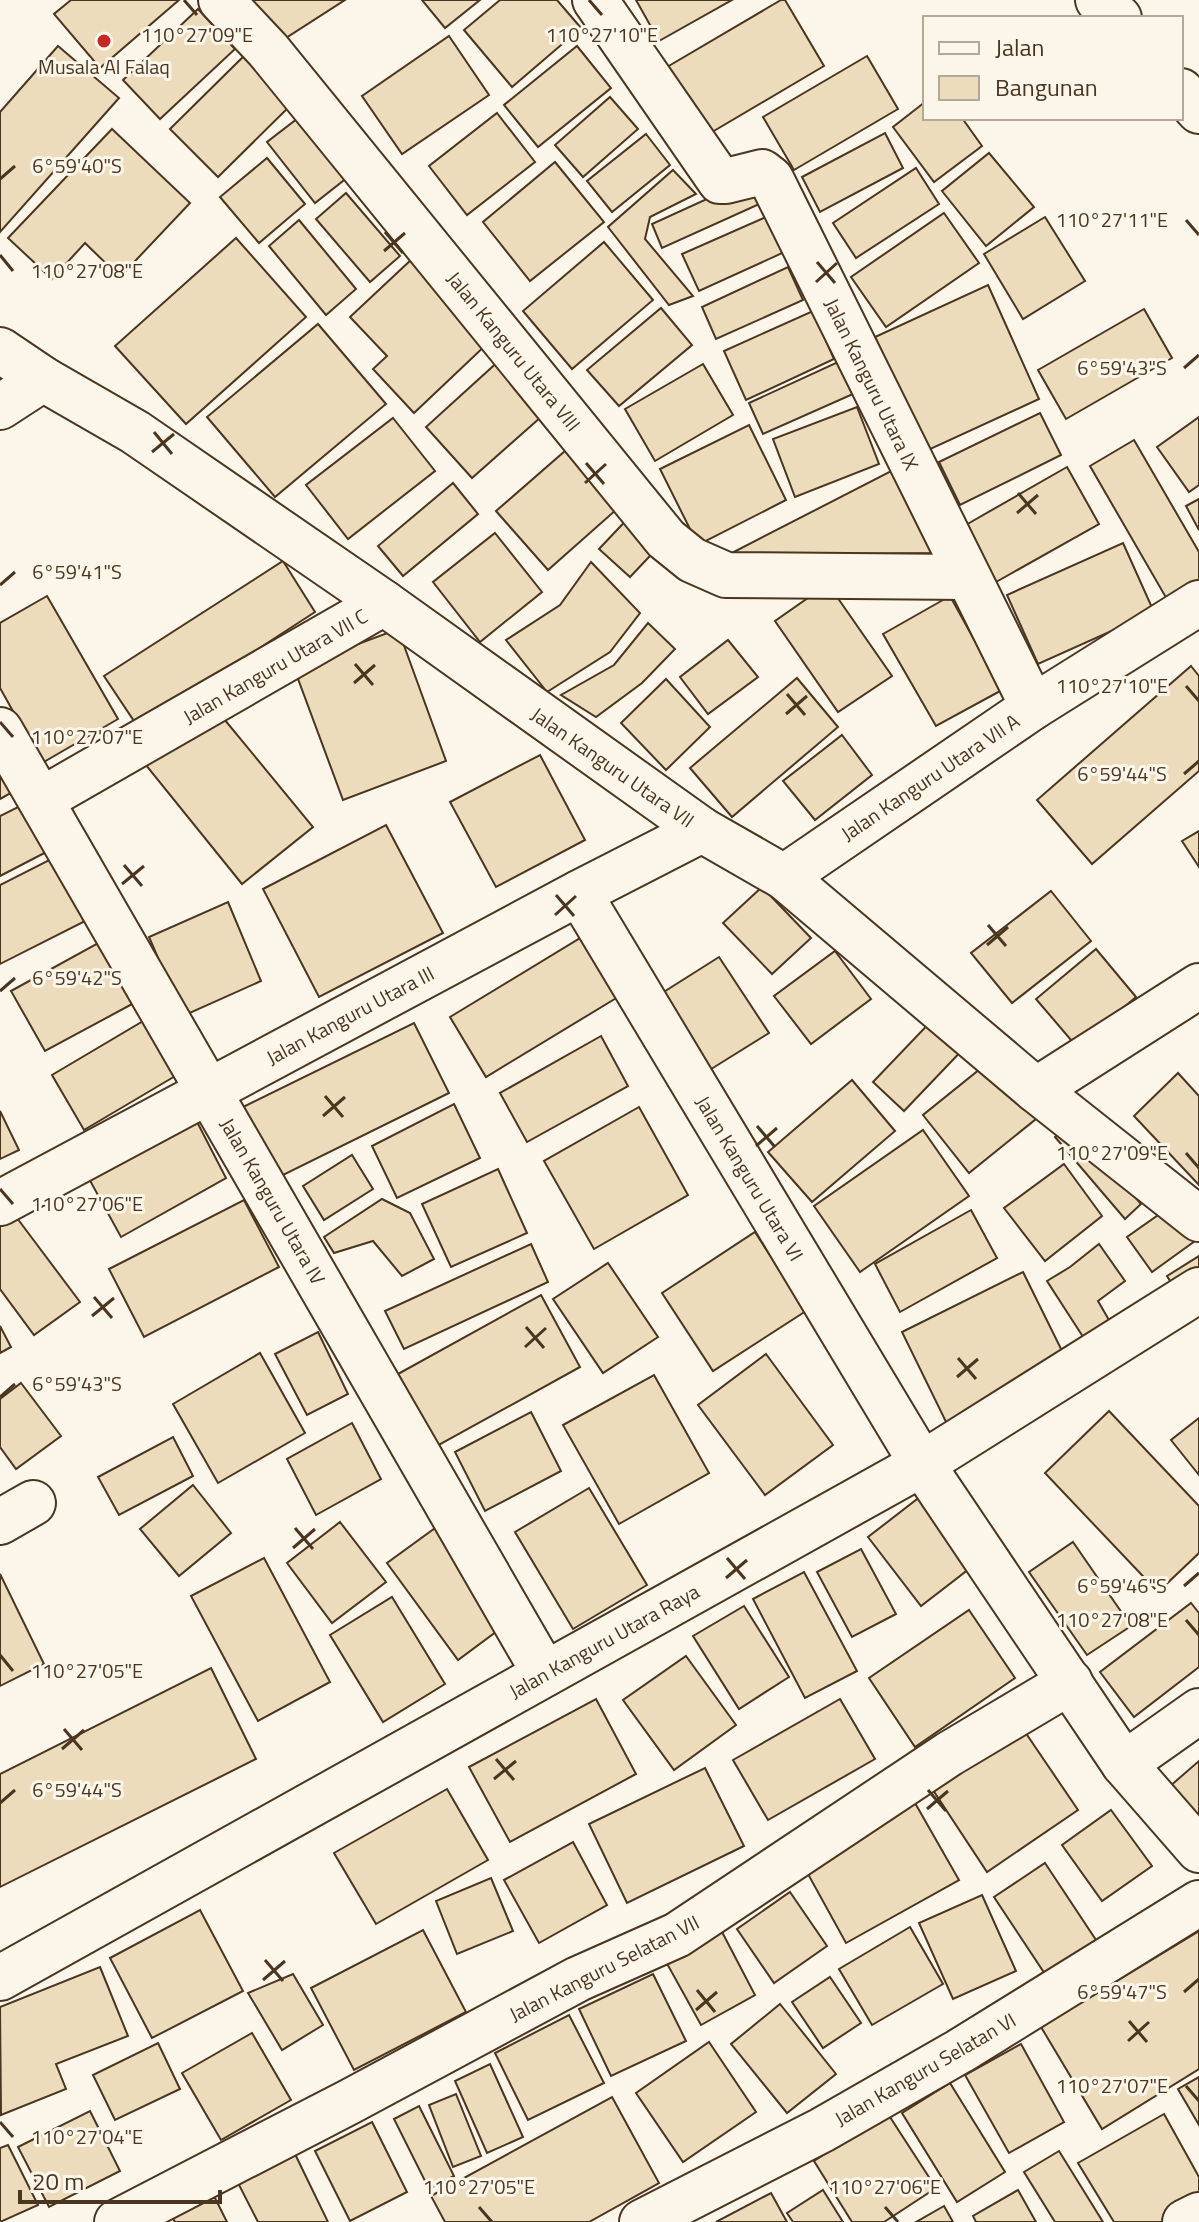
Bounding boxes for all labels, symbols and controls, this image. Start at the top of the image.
legend [923,16,1183,120]
text: 110°27'09"E [141,19,253,50]
text: 110°27'10"E [546,19,658,50]
text: Jalan [995,29,1044,65]
marker: Musala Al Falaq [95,32,113,50]
place label: Musala Al Falaq [38,51,170,82]
text: Bangunan [995,69,1098,105]
text: 6°59'40"S [32,150,122,181]
text: 110°27'11"E [1056,204,1168,235]
text: 110°27'08"E [31,255,143,286]
street label: Jalan Kanguru Utara VIII [440,264,588,438]
street label: Jalan Kanguru Utara IX [817,293,927,475]
text: 6°59'43"S [1077,352,1167,383]
text: 6°59'41"S [32,556,122,587]
street label: Jalan Kanguru Utara VII C [177,600,373,732]
text: 110°27'10"E [1056,670,1168,701]
street label: Jalan Kanguru Utara VII [525,699,701,835]
street label: Jalan Kanguru Utara VII A [834,705,1026,848]
text: 110°27'07"E [31,721,143,752]
text: 6°59'44"S [1077,758,1167,789]
street label: Jalan Kanguru Utara III [260,958,440,1072]
text: 6°59'42"S [32,962,122,993]
street label: Jalan Kanguru Utara VI [688,1089,812,1267]
street label: Jalan Kanguru Utara IV [212,1112,334,1291]
text: 110°27'09"E [1056,1137,1168,1168]
text: 110°27'06"E [31,1188,143,1219]
text: 6°59'43"S [32,1368,122,1399]
text: 6°59'46"S [1077,1570,1167,1601]
street label: Jalan Kanguru Utara Raya [503,1576,705,1706]
text: 110°27'08"E [1056,1604,1168,1635]
text: 110°27'05"E [31,1655,143,1686]
text: 6°59'44"S [32,1774,122,1805]
street label: Jalan Kanguru Selatan VII [503,1907,705,2029]
text: 6°59'47"S [1077,1976,1167,2007]
street label: Jalan Kanguru Selatan VI [829,2004,1021,2134]
text: 110°27'07"E [1056,2070,1168,2101]
text: 110°27'04"E [31,2121,143,2152]
scale bar [20,2154,220,2204]
text: 20 m [32,2163,84,2199]
text: 110°27'05"E [423,2171,535,2202]
text: 110°27'06"E [829,2171,941,2202]

